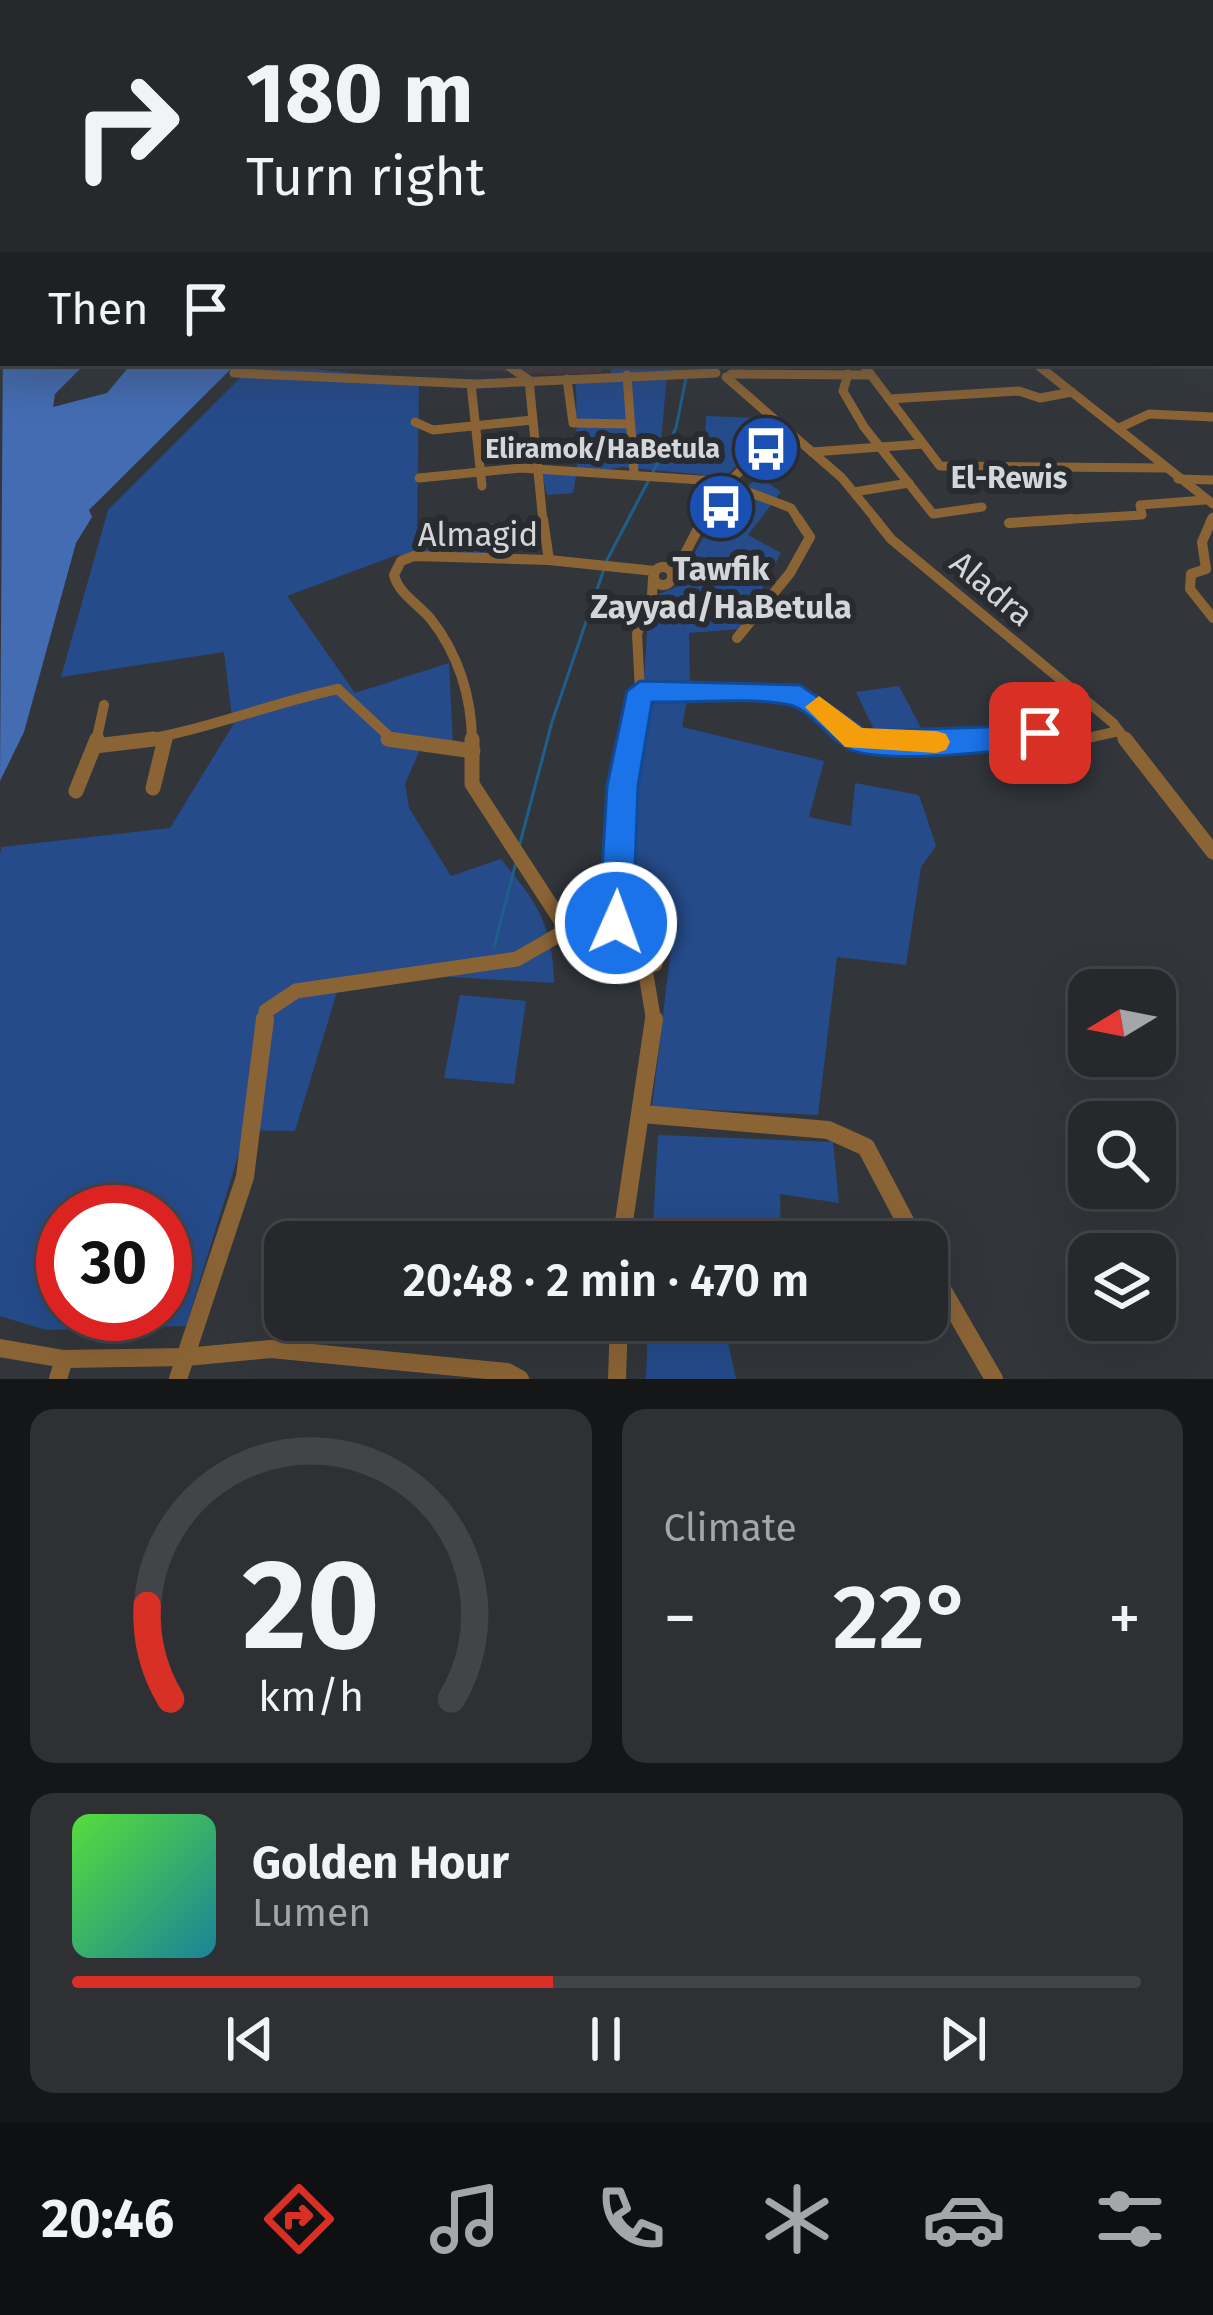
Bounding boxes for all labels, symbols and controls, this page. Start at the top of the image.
text: 180 m [246,43,474,144]
icon: right [48,48,204,204]
text: Turn right [246,145,485,209]
icon: arrive [173,276,239,342]
text: Then [48,282,149,336]
bus stop icon: Eliramok/HaBetula [731,414,801,484]
place label: Eliramok/HaBetula [485,433,720,465]
district label: El-Rewis [951,460,1067,496]
bus stop icon: Tawfik Zayyad/HaBetula [686,472,756,542]
street label: Almagid [418,515,538,555]
street label: Aladra [942,543,1041,635]
place label: Tawfik Zayyad/HaBetula [590,549,852,627]
pin [989,682,1091,784]
icon: arrive [1007,700,1073,766]
position arrow [553,860,679,986]
north arrow [1068,969,1176,1077]
map controls [1068,969,1176,1341]
button: search [1068,1101,1176,1209]
speed limit sign: 30 [36,1185,192,1341]
button: layers [1068,1233,1176,1341]
text: 20:48 · 2 min · 470 m [403,1254,809,1308]
text: Climate [664,1505,797,1551]
text: 20 [242,1531,380,1681]
text: 22° [833,1564,972,1672]
text: − [664,1579,697,1658]
text: + [1108,1579,1141,1658]
text: km/h [258,1671,364,1722]
text: Golden Hour [252,1836,509,1890]
text: Lumen [252,1890,371,1936]
icon: previous [217,2006,283,2072]
icon: pause [573,2006,639,2072]
icon: next [930,2006,996,2072]
icon: directions [257,2177,341,2261]
icon: music [423,2177,507,2261]
icon: phone [589,2177,673,2261]
icon: climate [755,2177,839,2261]
icon: car [922,2177,1006,2261]
icon: filters [1088,2177,1172,2261]
text: 20:46 [41,2187,174,2251]

